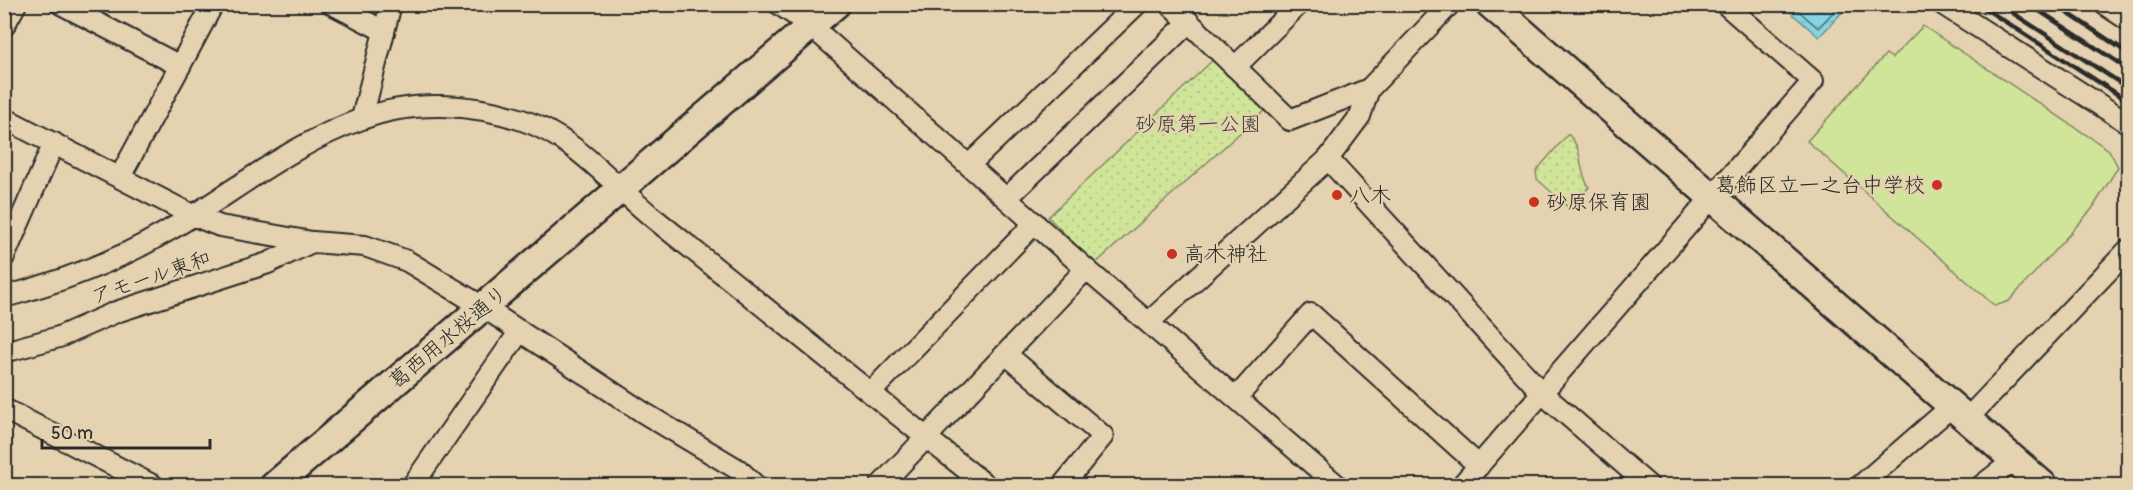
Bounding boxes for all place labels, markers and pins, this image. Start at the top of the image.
place label: 葛飾区立一之台中学校 [1715,172,1925,199]
marker: 葛飾区立一之台中学校 [1930,178,1944,192]
place label: 八木 [1349,182,1391,209]
marker: 八木 [1330,188,1344,202]
place label: 砂原保育園 [1546,189,1651,216]
marker: 砂原保育園 [1527,195,1541,209]
place label: 高木神社 [1184,241,1268,268]
marker: 高木神社 [1165,247,1179,261]

